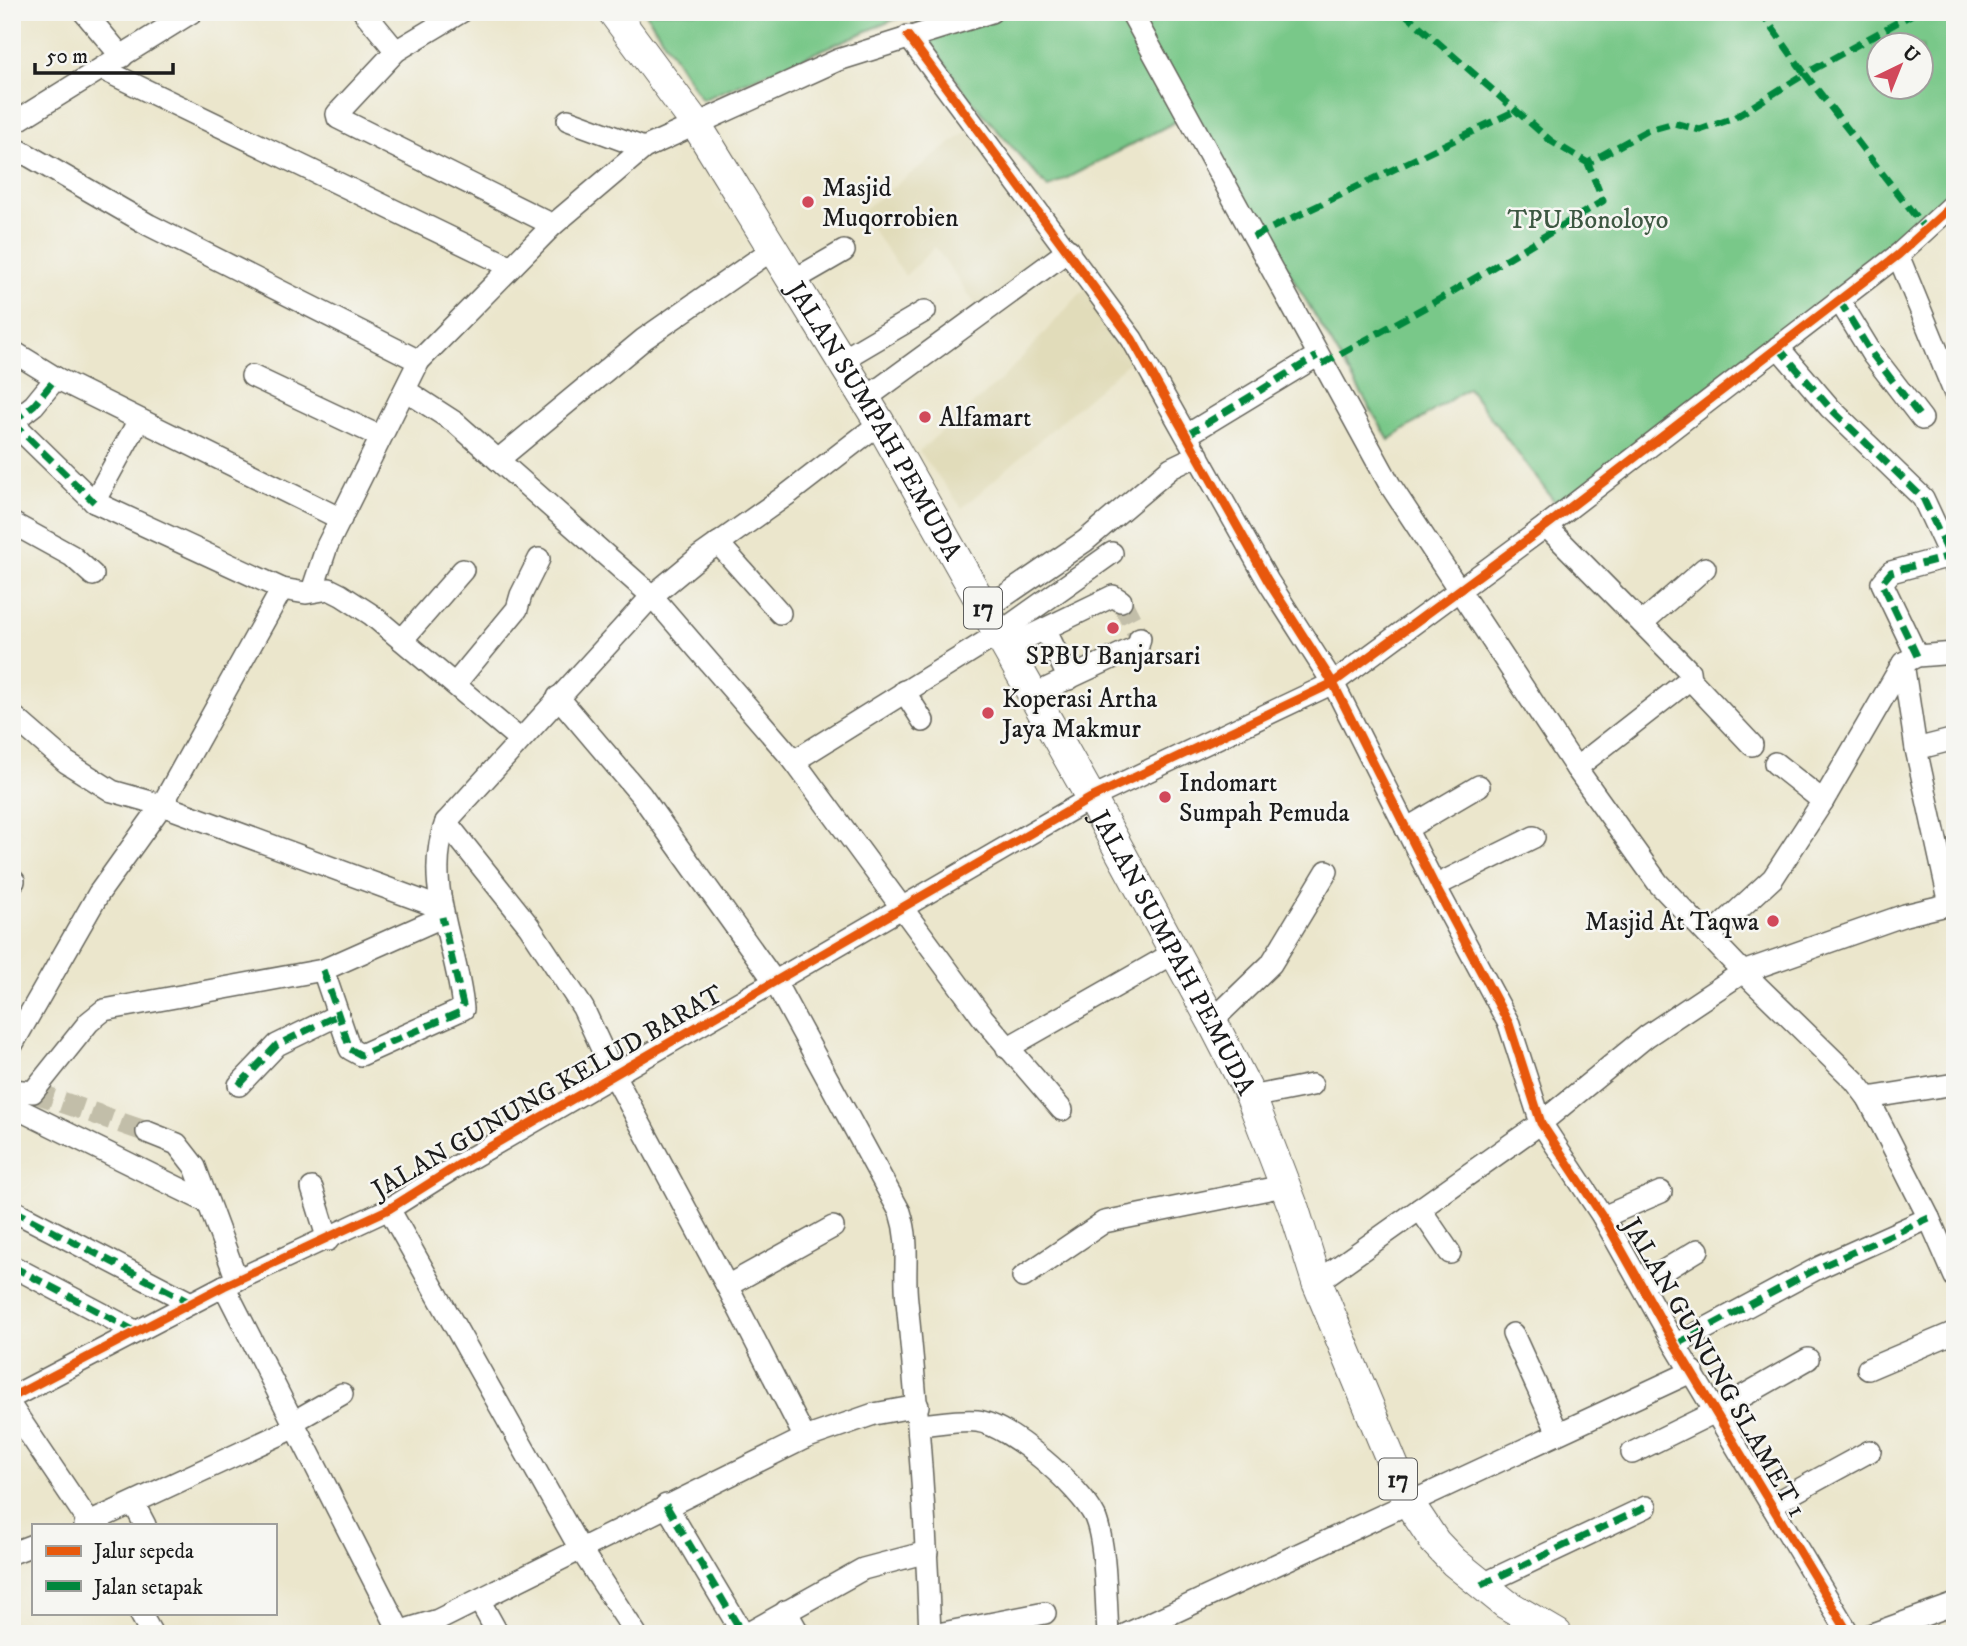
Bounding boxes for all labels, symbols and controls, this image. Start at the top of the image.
scale bar [35,32,173,76]
north arrow [1866,32,1936,102]
text: U [1897,41,1924,68]
text: 50 m [46,44,88,70]
place label: Masjid Muqorrobien [822,172,959,235]
marker: Masjid Muqorrobien [800,194,816,210]
park label: TPU Bonoloyo [1508,204,1668,237]
street label: JALAN SUMPAH PEMUDA [778,274,969,567]
place label: Alfamart [939,402,1031,435]
marker: Alfamart [917,409,933,425]
road number: 17 [964,588,1002,628]
marker: SPBU Banjarsari [1105,620,1121,636]
place label: SPBU Banjarsari [1026,640,1200,673]
place label: Koperasi Artha Jaya Makmur [1000,683,1157,746]
marker: Koperasi Artha Jaya Makmur [980,705,996,721]
place label: Indomart Sumpah Pemuda [1179,767,1350,830]
marker: Indomart Sumpah Pemuda [1157,789,1173,805]
street label: JALAN SUMPAH PEMUDA [1082,803,1262,1101]
place label: Masjid At Taqwa [1585,906,1759,939]
marker: Masjid At Taqwa [1765,913,1781,929]
street label: JALAN GUNUNG KELUD BARAT [365,978,729,1208]
street label: JALAN GUNUNG SLAMET 1 [1613,1211,1813,1523]
road number: 17 [1379,1458,1417,1499]
legend [32,1524,276,1614]
text: Jalur sepeda [92,1539,194,1565]
text: Jalan setapak [92,1575,203,1601]

